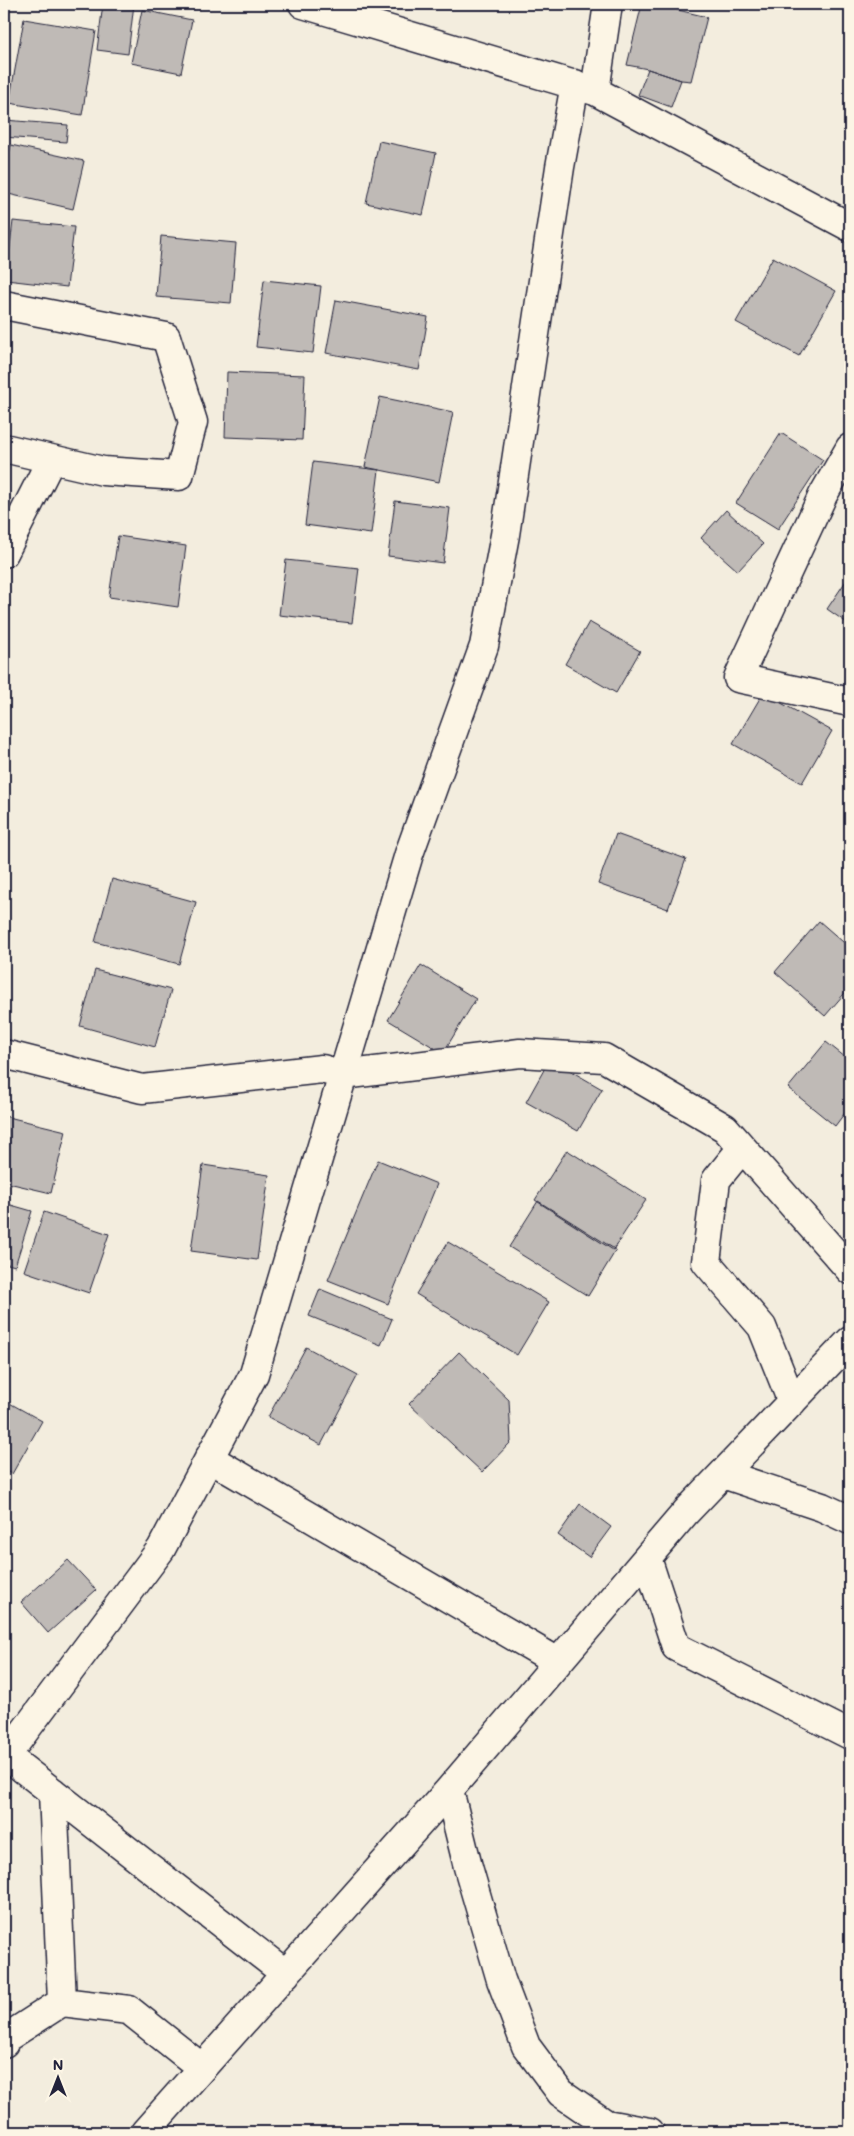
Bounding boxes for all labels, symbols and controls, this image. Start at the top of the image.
north arrow [32,2054,82,2104]
text: N [53,2055,63,2074]

